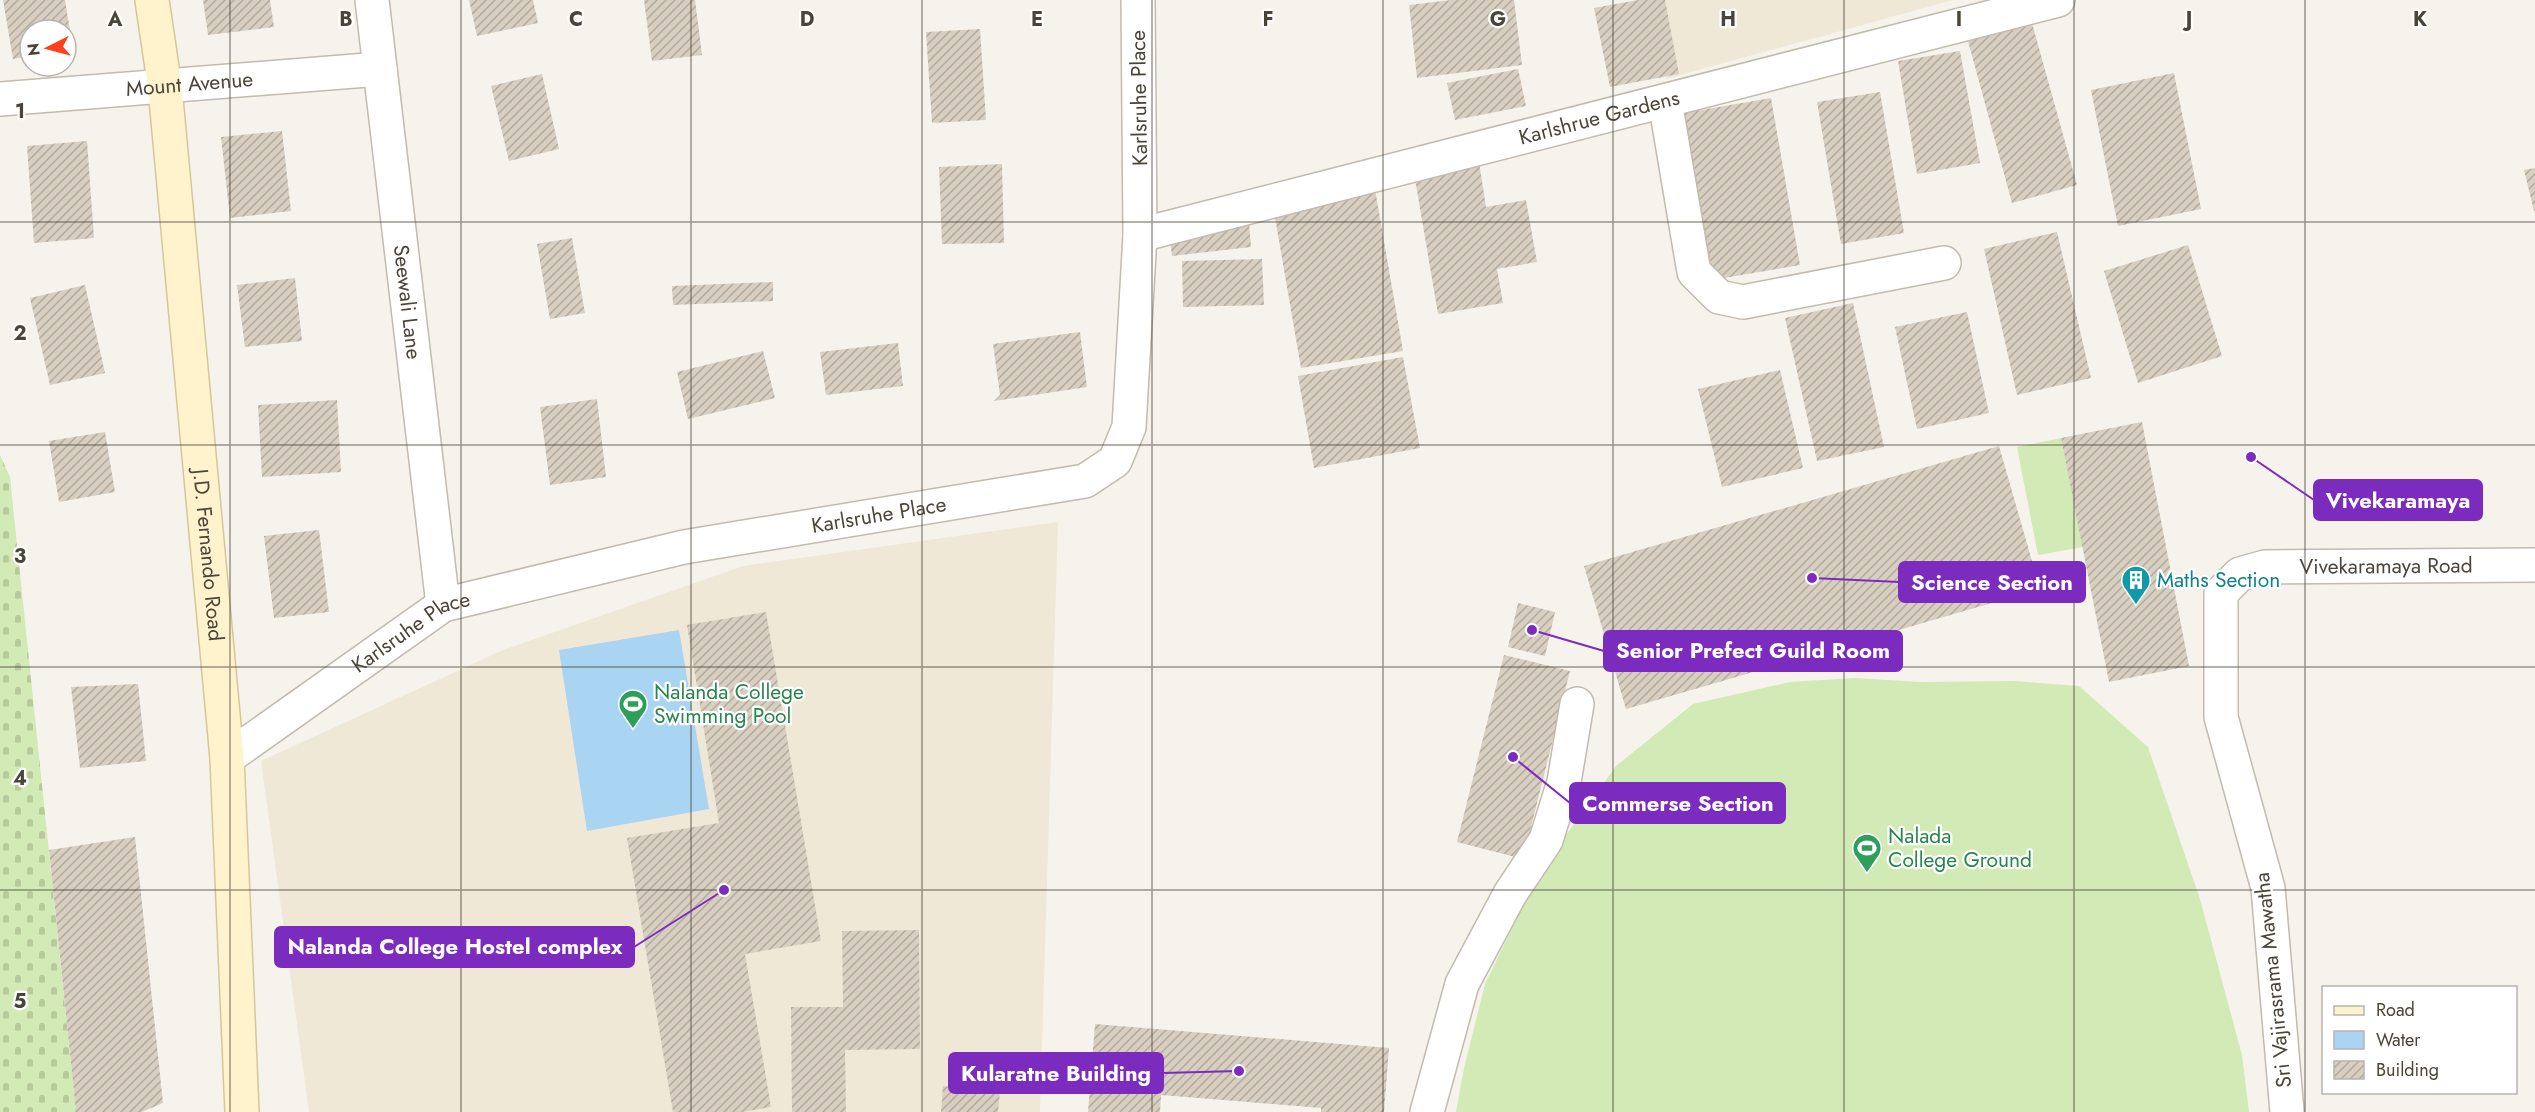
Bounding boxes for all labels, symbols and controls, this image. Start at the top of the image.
text: A [107,5,123,34]
text: B [339,5,353,34]
text: C [569,5,583,34]
text: D [800,5,814,34]
text: E [1031,5,1043,34]
text: F [1262,5,1274,34]
text: G [1490,5,1506,34]
text: H [1720,5,1736,34]
text: I [1956,5,1962,34]
text: J [2182,5,2192,34]
text: K [2413,5,2427,34]
north arrow [18,18,78,78]
street label: Karlsruhe Place [1123,30,1155,166]
text: N [21,42,46,57]
street label: Mount Avenue [125,64,254,104]
street label: Karlshrue Gardens [1516,82,1683,152]
text: 1 [15,97,25,126]
street label: Seewali Lane [386,243,429,361]
text: 2 [13,319,27,348]
street label: J.D. Fernando Road [185,465,231,642]
callout: Vivekaramaya [2314,480,2482,520]
text: Vivekaramaya [2325,484,2470,516]
street label: Karlsruhe Place [809,489,949,541]
text: 3 [14,542,26,571]
street label: Vivekaramaya Road [2299,550,2473,582]
callout: Science Section [1899,562,2085,602]
building icon: Maths Section [2120,564,2152,606]
place label: Maths Section [2157,565,2280,595]
text: Science Section [1911,566,2073,598]
street label: Karlsruhe Place [346,584,473,680]
callout: Senior Prefect Guild Room [1604,631,1902,671]
text: Senior Prefect Guild Room [1616,634,1890,666]
place label: Nalanda College Swimming Pool [654,677,804,731]
sports icon: Nalanda College Swimming Pool [617,688,649,730]
text: 4 [13,764,27,793]
callout: Commerse Section [1570,783,1785,823]
text: Commerse Section [1582,787,1774,819]
place label: Nalada College Ground [1888,821,2032,875]
sports icon: Nalada College Ground [1851,832,1883,874]
street label: Sri Vajirasrama Mawatha [2247,871,2299,1089]
callout: Nalanda College Hostel complex [275,927,634,967]
text: Nalanda College Hostel complex [287,930,623,962]
legend [2322,986,2517,1094]
text: 5 [14,987,27,1016]
text: Road [2376,997,2415,1023]
text: Water [2376,1027,2421,1053]
callout: Kularatne Building [949,1053,1163,1093]
text: Kularatne Building [961,1057,1151,1089]
text: Building [2376,1057,2439,1083]

